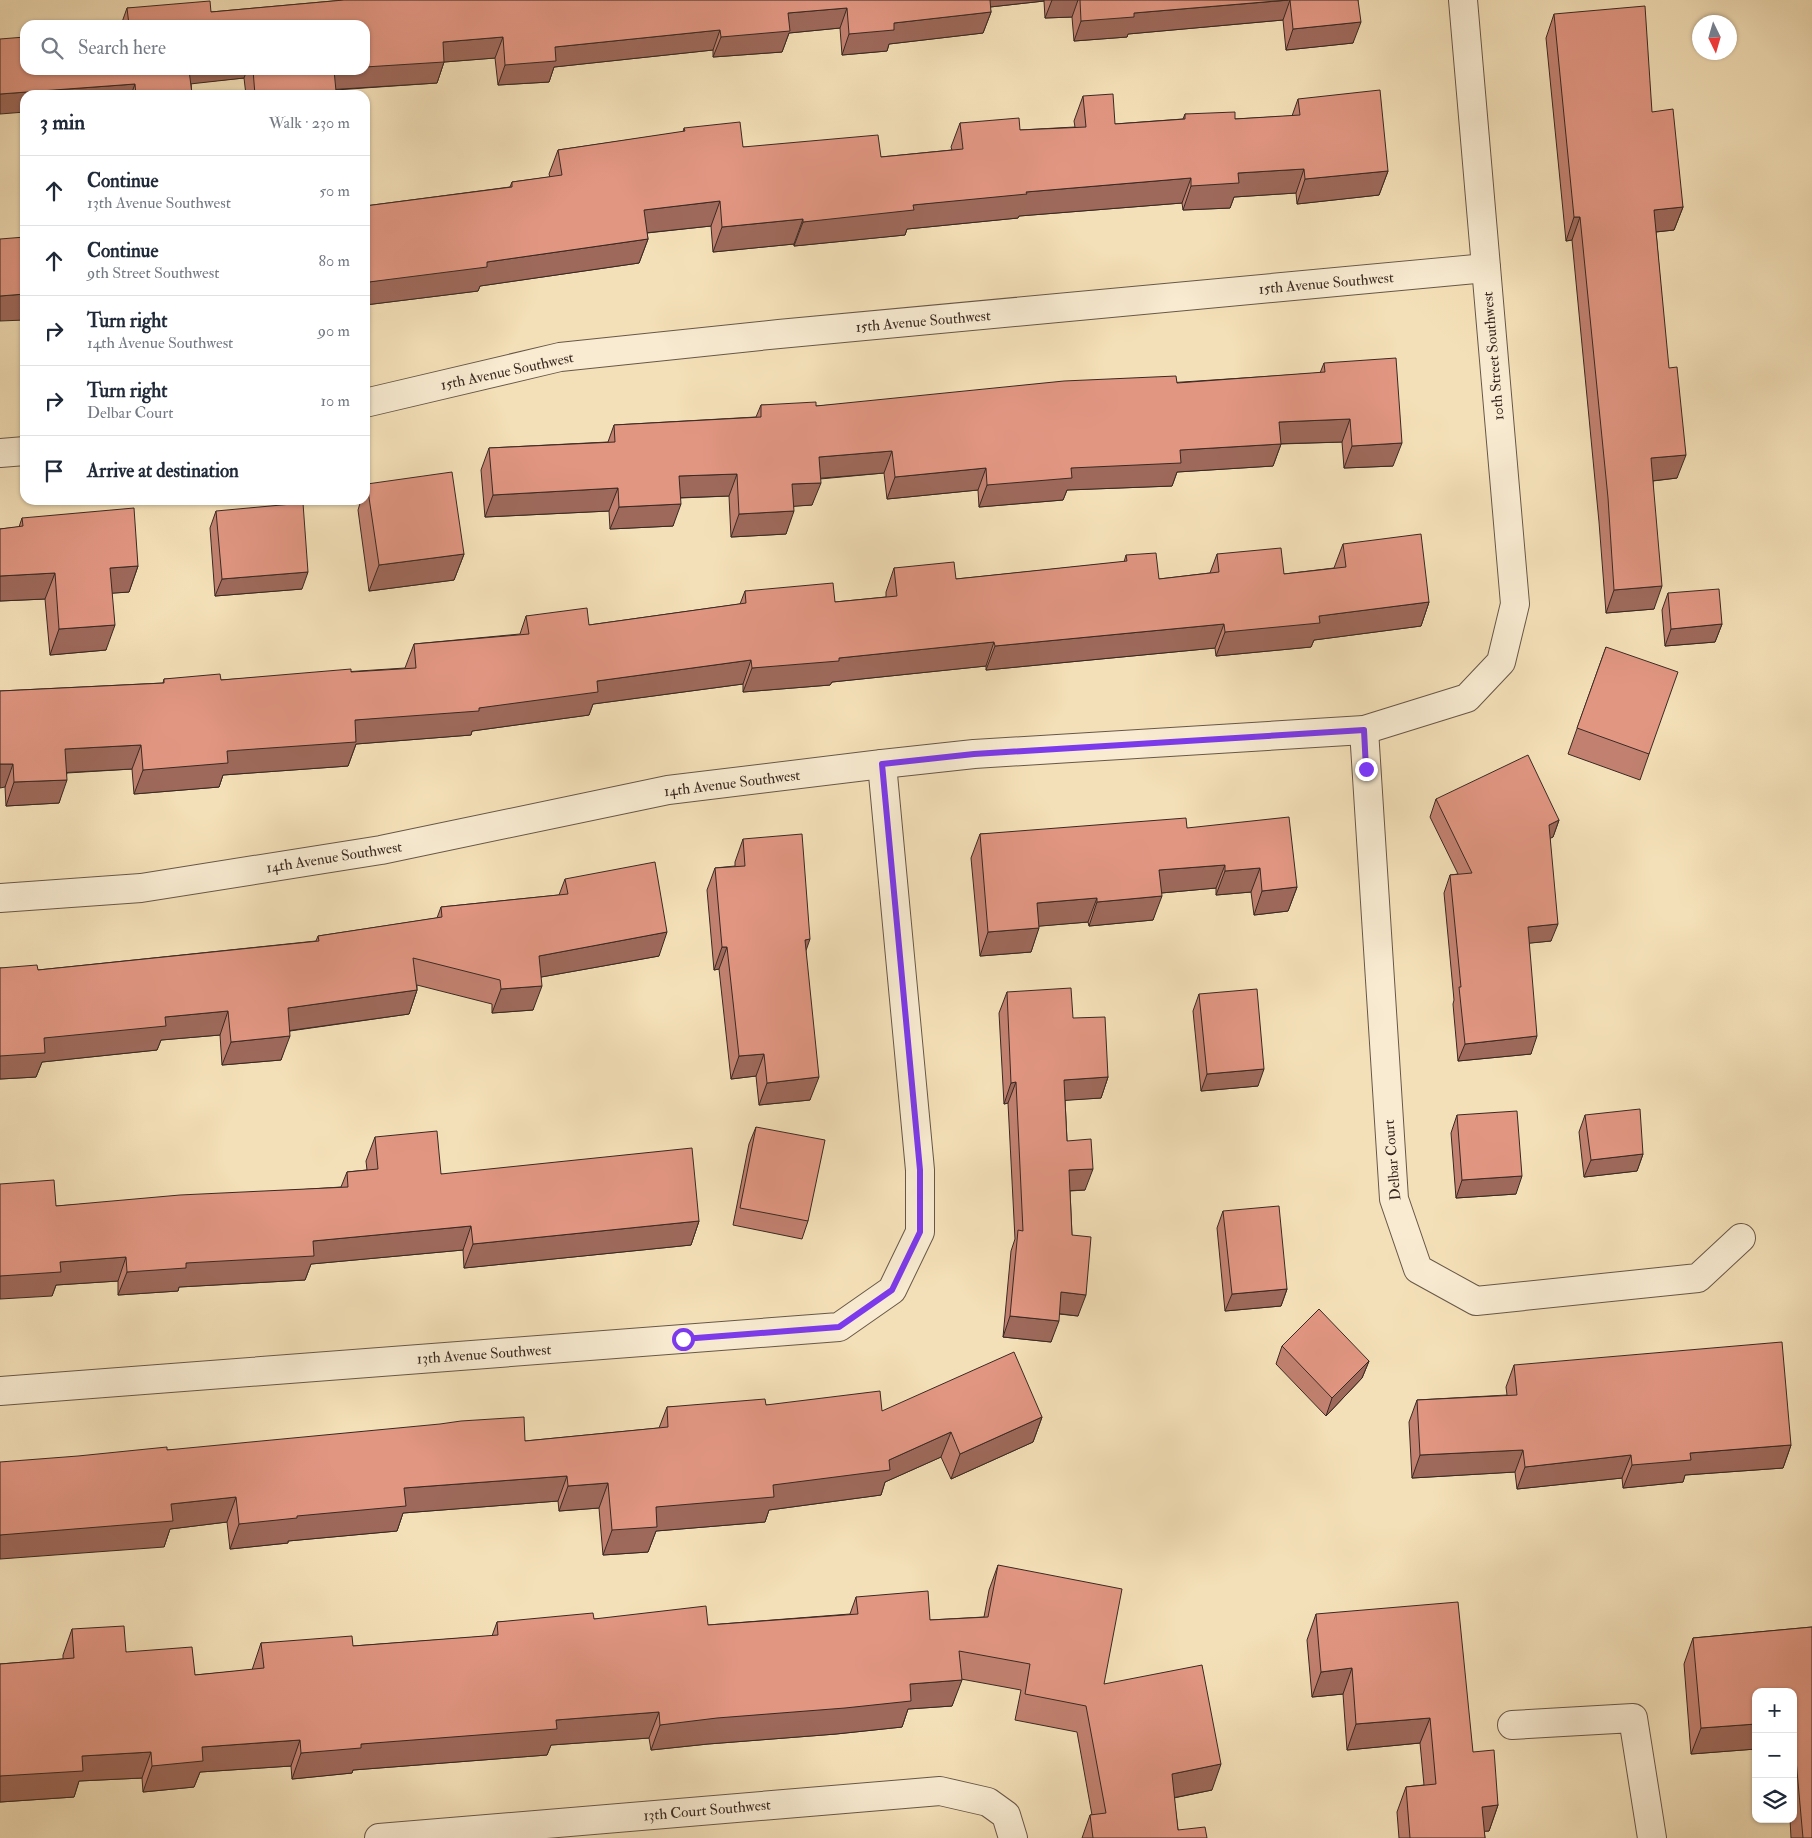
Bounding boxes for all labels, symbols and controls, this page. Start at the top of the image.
north arrow [1692,15,1737,60]
search box [20,20,370,75]
icon: search [38,34,66,62]
text: Search here [78,36,166,60]
text: 3 min [40,109,85,136]
text: Walk · 230 m [269,113,350,133]
text: Continue [87,169,158,193]
icon: ahead [40,177,68,205]
text: 50 m [319,181,350,201]
text: 13th Avenue Southwest [87,193,231,213]
text: Continue [87,239,158,263]
icon: ahead [40,247,68,275]
text: 80 m [319,251,350,271]
text: 9th Street Southwest [87,263,219,283]
street label: 15th Avenue Southwest [1258,268,1395,299]
street label: 10th Street Southwest [1478,291,1509,421]
street label: 15th Avenue Southwest [855,306,992,337]
text: Turn right [87,309,167,333]
icon: right [40,317,68,345]
text: 90 m [318,321,350,341]
text: 14th Avenue Southwest [87,333,233,353]
street label: 15th Avenue Southwest [439,348,576,395]
text: Turn right [87,379,167,403]
icon: right [40,387,68,415]
text: 10 m [320,391,350,411]
text: Delbar Court [87,403,173,423]
icon: arrive [40,457,68,485]
text: Arrive at destination [87,459,239,483]
route end [1355,758,1378,781]
street label: 14th Avenue Southwest [663,766,801,801]
street label: 14th Avenue Southwest [265,837,403,878]
street label: Delbar Court [1379,1119,1405,1201]
route start [672,1328,695,1351]
street label: 13th Avenue Southwest [416,1340,552,1369]
map controls [1752,1688,1797,1823]
button: + [1752,1688,1797,1733]
button: − [1752,1733,1797,1778]
button: layers [1752,1778,1797,1823]
street label: 13th Court Southwest [643,1795,772,1826]

